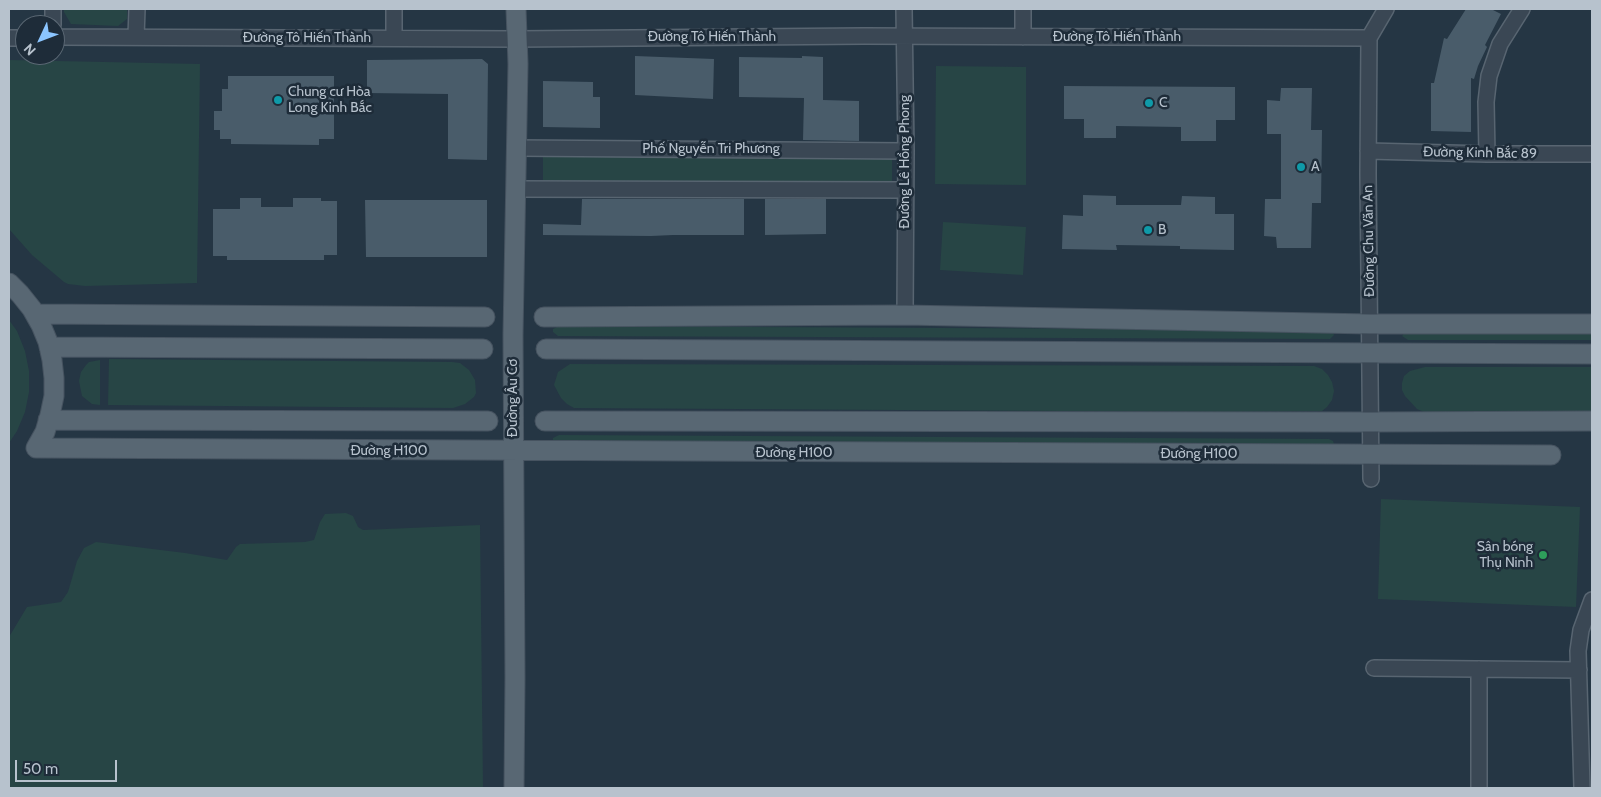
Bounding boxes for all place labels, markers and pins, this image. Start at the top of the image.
place label: Chung cư Hòa Long Kinh Bắc [288,84,372,116]
marker: Chung cư Hòa Long Kinh Bắc [272,94,284,106]
place label: C [1159,95,1168,111]
marker: C [1143,97,1155,109]
place label: A [1311,159,1320,175]
marker: A [1295,161,1307,173]
place label: B [1158,222,1166,238]
marker: B [1142,224,1154,236]
place label: Sân bóng Thụ Ninh [1477,539,1533,572]
marker: Sân bóng Thụ Ninh [1537,549,1549,561]

